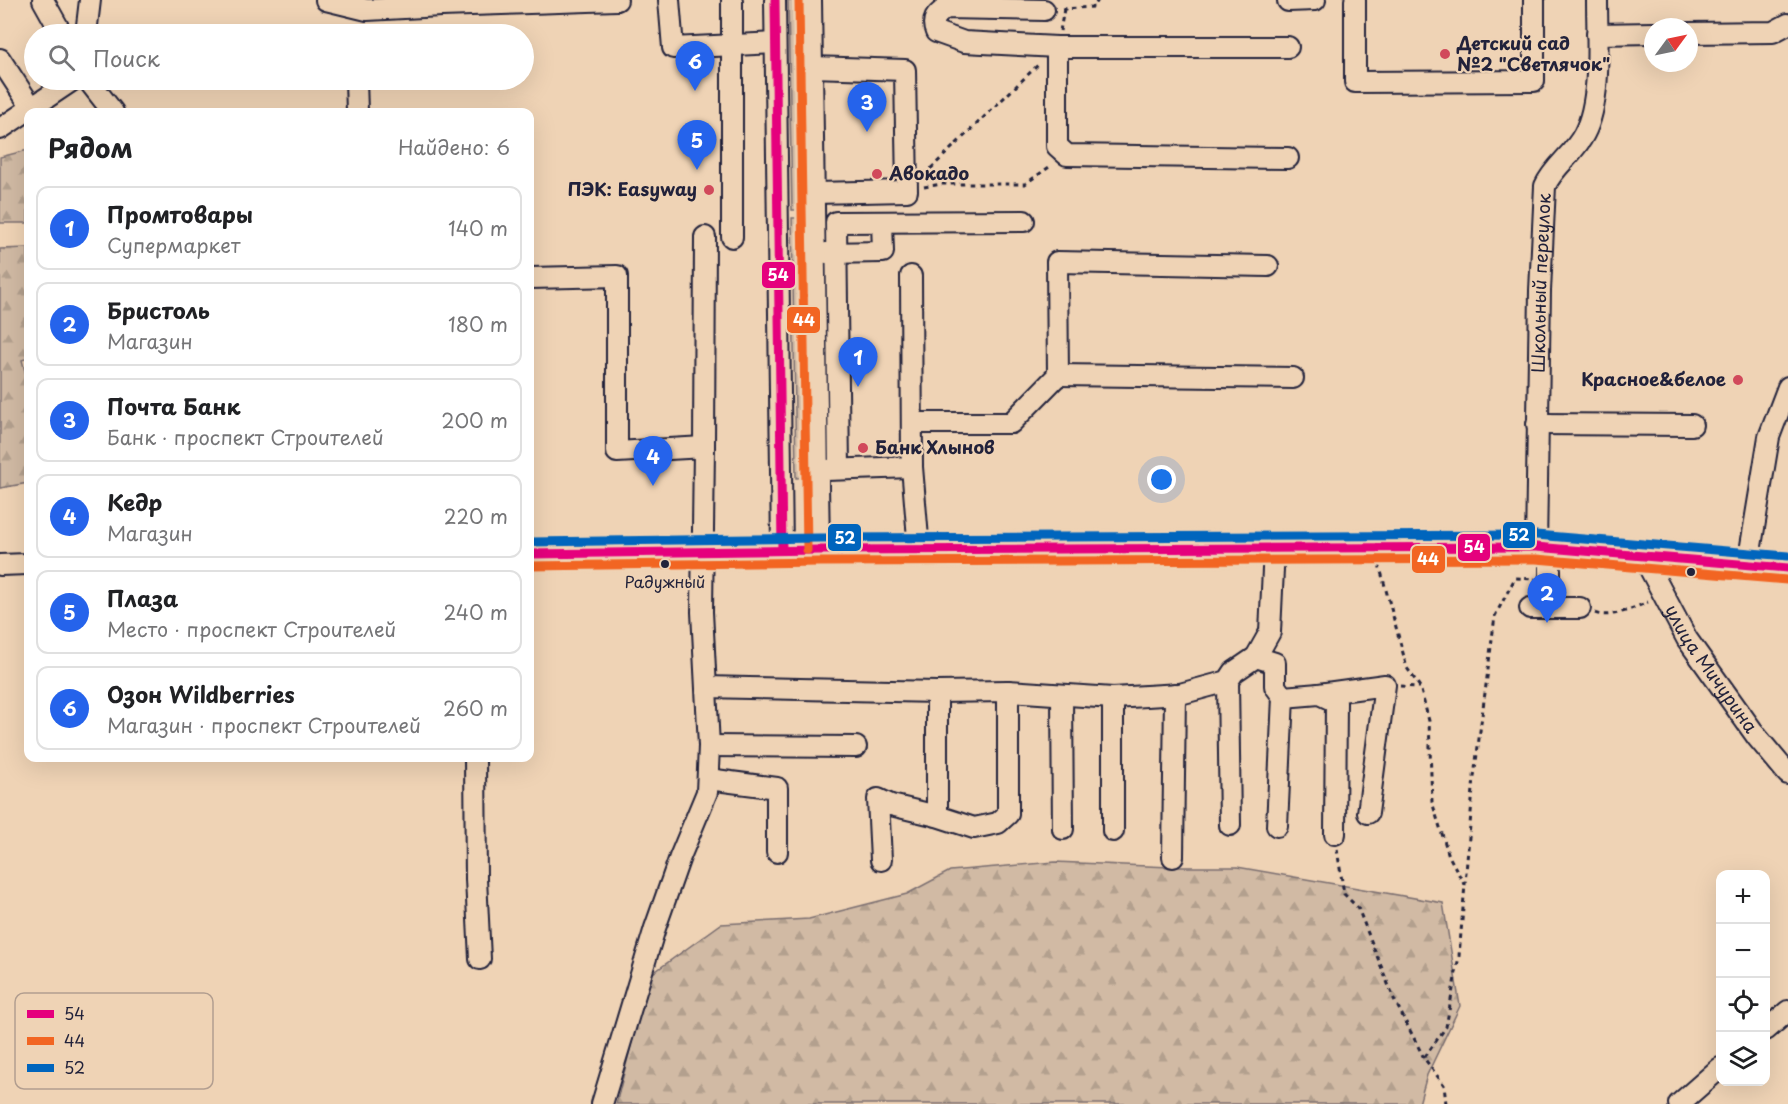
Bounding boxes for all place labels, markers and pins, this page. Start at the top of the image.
place label: Детский сад №2 "Светлячок" [1456,29,1610,77]
pin: 6 [676,42,714,91]
marker: Детский сад №2 "Светлячок" [1438,47,1452,61]
pin: 3 [848,82,886,132]
pin: 5 [678,120,716,170]
place label: Авокадо [888,159,969,186]
marker: Авокадо [870,167,884,181]
place label: ПЭК: Easyway [567,175,697,202]
marker: ПЭК: Easyway [702,183,716,197]
pin: 1 [838,338,878,387]
place label: Красное&белое [1581,365,1726,392]
marker: Красное&белое [1731,373,1745,387]
place label: Банк Хлынов [875,433,995,460]
pin: 4 [634,436,672,486]
marker: Банк Хлынов [856,441,870,455]
marker: Радужный [659,558,671,570]
unlabelled marker [1685,566,1697,578]
place label: Радужный [625,569,705,593]
pin: 2 [1528,574,1566,623]

